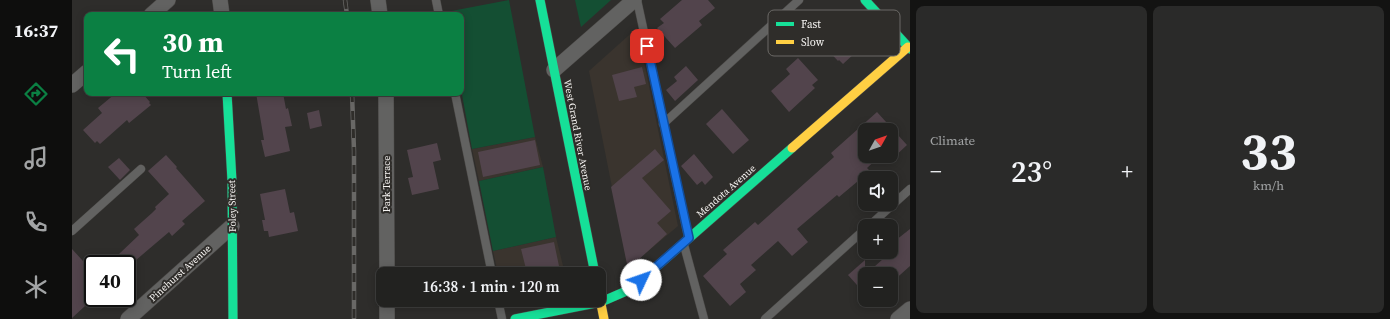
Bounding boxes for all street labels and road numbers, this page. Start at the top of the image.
street label: West Grand River Avenue [561,78,595,192]
street label: Park Terrace [380,156,393,212]
street label: Mendota Avenue [694,162,758,220]
street label: Foley Street [225,179,239,232]
street label: Pinehurst Avenue [146,242,214,304]

